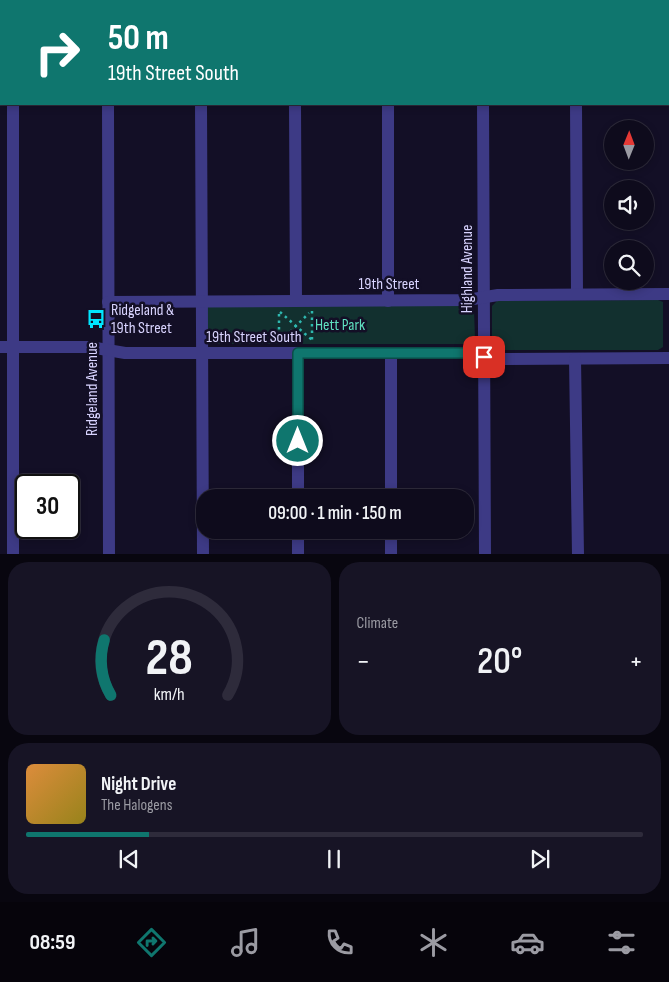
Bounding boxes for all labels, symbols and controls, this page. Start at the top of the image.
text: 50 m [108,17,169,60]
icon: right [25,20,90,85]
text: 19th Street South [108,60,239,87]
north arrow [604,120,654,170]
map controls [604,120,654,290]
button: sound [604,180,654,230]
street label: Highland Avenue [458,225,477,313]
button: search [604,240,654,290]
street label: 19th Street [359,275,420,294]
place label: Ridgeland & 19th Street [111,301,174,338]
bus stop icon: Ridgeland & 19th Street [85,308,107,330]
park label: Hett Park [315,316,365,335]
street label: 19th Street South [206,328,302,347]
pin [463,336,505,378]
street label: Ridgeland Avenue [83,342,102,436]
icon: arrive [470,343,498,371]
position arrow [271,414,323,466]
speed limit sign: 30 [15,474,80,539]
text: 09:00 · 1 min · 150 m [268,502,402,525]
text: Climate [357,614,398,633]
text: 28 [146,627,193,690]
text: 20° [477,639,523,684]
text: − [357,645,370,678]
text: + [629,645,643,678]
text: km/h [154,684,185,705]
text: Night Drive [101,773,176,796]
text: The Halogens [101,796,172,815]
icon: previous [115,845,143,873]
icon: pause [320,845,348,873]
icon: next [526,845,554,873]
icon: directions [134,925,169,960]
icon: music [228,925,263,960]
icon: phone [322,925,357,960]
icon: climate [416,925,451,960]
icon: car [510,925,545,960]
icon: filters [604,925,639,960]
text: 08:59 [30,929,75,956]

